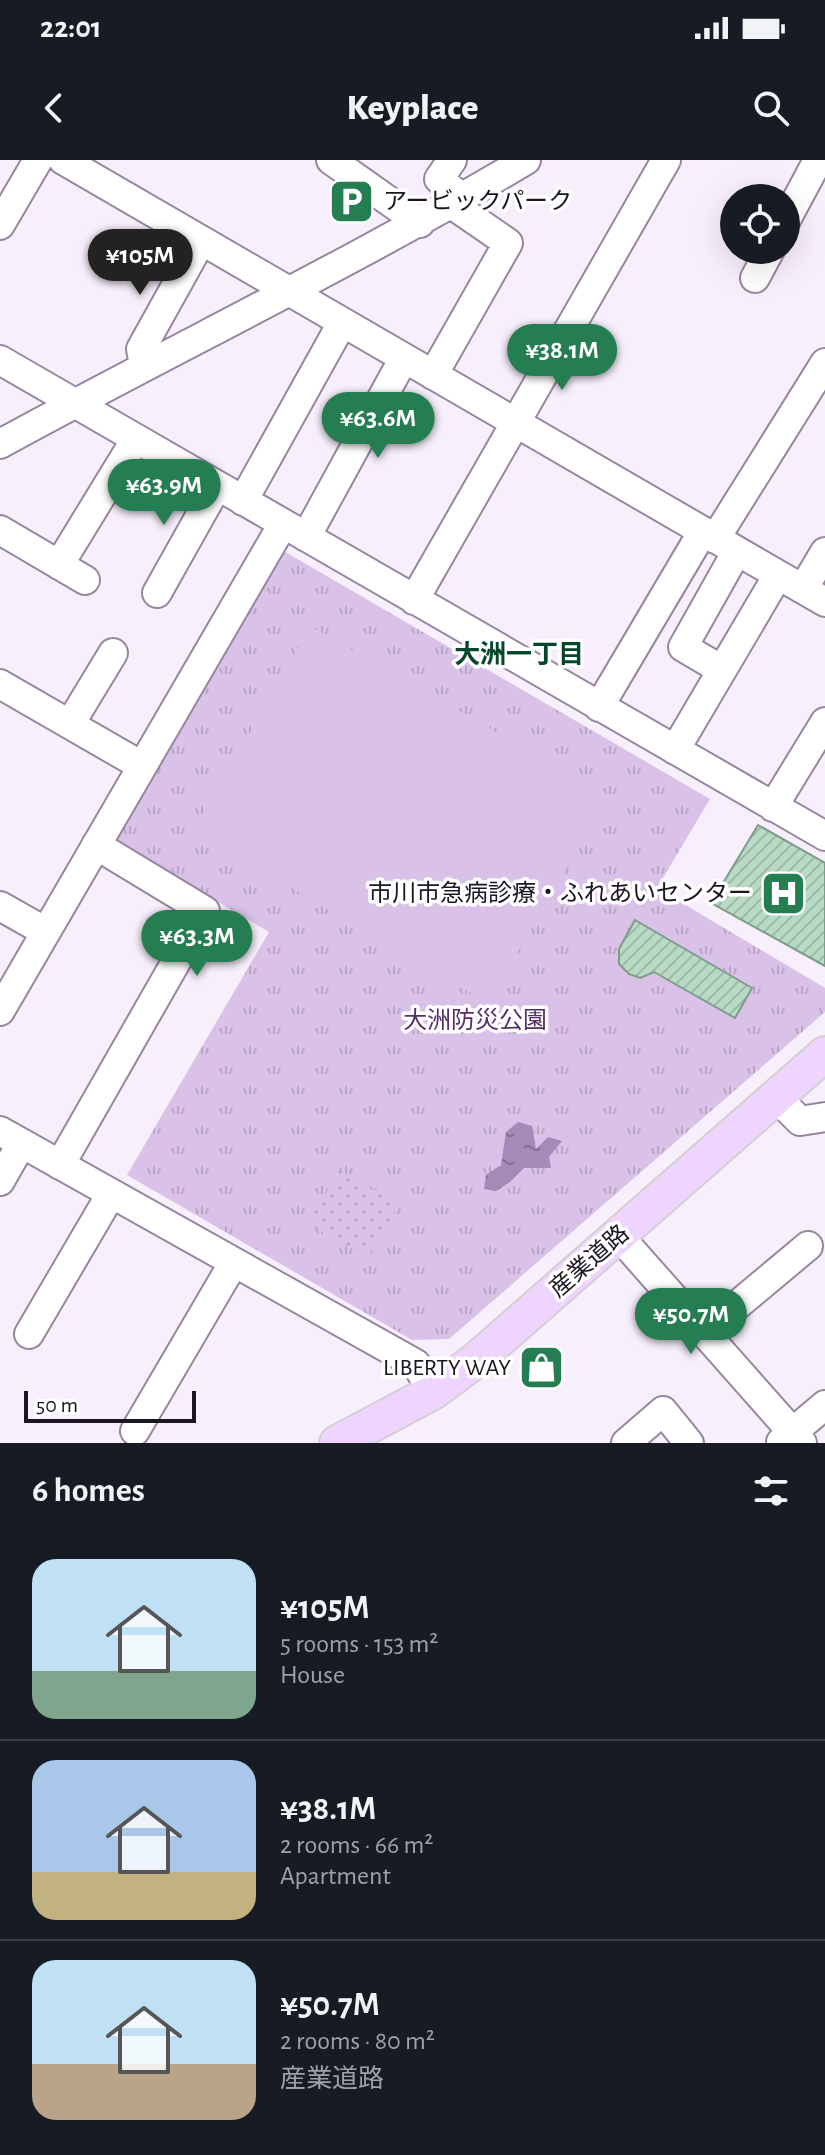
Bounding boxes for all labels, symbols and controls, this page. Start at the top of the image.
text: 22:01 [40,13,102,43]
icon: back [32,86,76,130]
icon: search [749,86,793,130]
text: Keyplace [347,90,478,126]
parking icon: アービックパーク [328,177,376,225]
map controls [720,184,800,264]
button: locate [720,184,800,264]
place label: アービックパーク [383,189,572,214]
pin: ¥105M [84,229,196,297]
text: ¥105M [106,242,174,268]
pin: ¥38.1M [497,324,627,392]
text: ¥38.1M [525,337,599,363]
pin: ¥63.6M [313,392,443,460]
text: ¥63.6M [340,405,416,431]
pin: ¥63.9M [99,459,229,527]
text: ¥63.9M [126,472,202,498]
district label: 大洲一丁目 [454,640,584,668]
hospital icon: 市川市急病診療・ふれあいセンター [759,869,807,917]
place label: 市川市急病診療・ふれあいセンター [368,880,752,906]
pin: ¥63.3M [132,910,262,978]
text: ¥63.3M [159,923,235,949]
park label: 大洲防災公園 [403,1007,547,1033]
street label: 産業道路 [544,1220,634,1302]
pin: ¥50.7M [626,1288,756,1356]
text: ¥50.7M [653,1301,729,1327]
shop icon: LIBERTY WAY [518,1343,566,1391]
place label: LIBERTY WAY [383,1356,511,1380]
scale bar [24,1387,196,1423]
text: 50 m [36,1394,78,1416]
icon: filters [749,1469,793,1513]
text: 6 homes [32,1474,145,1508]
icon: home [96,1591,192,1687]
text: ¥105M [280,1591,370,1625]
text: 5 rooms · 153 m² [280,1631,438,1657]
text: House [280,1662,345,1688]
icon: home [96,1792,192,1888]
text: ¥38.1M [280,1792,376,1826]
text: 2 rooms · 66 m² [280,1832,433,1858]
text: Apartment [280,1863,391,1889]
text: ¥50.7M [280,1988,380,2022]
icon: home [96,1992,192,2088]
text: 2 rooms · 80 m² [280,2028,435,2054]
text: 産業道路 [280,2066,384,2092]

